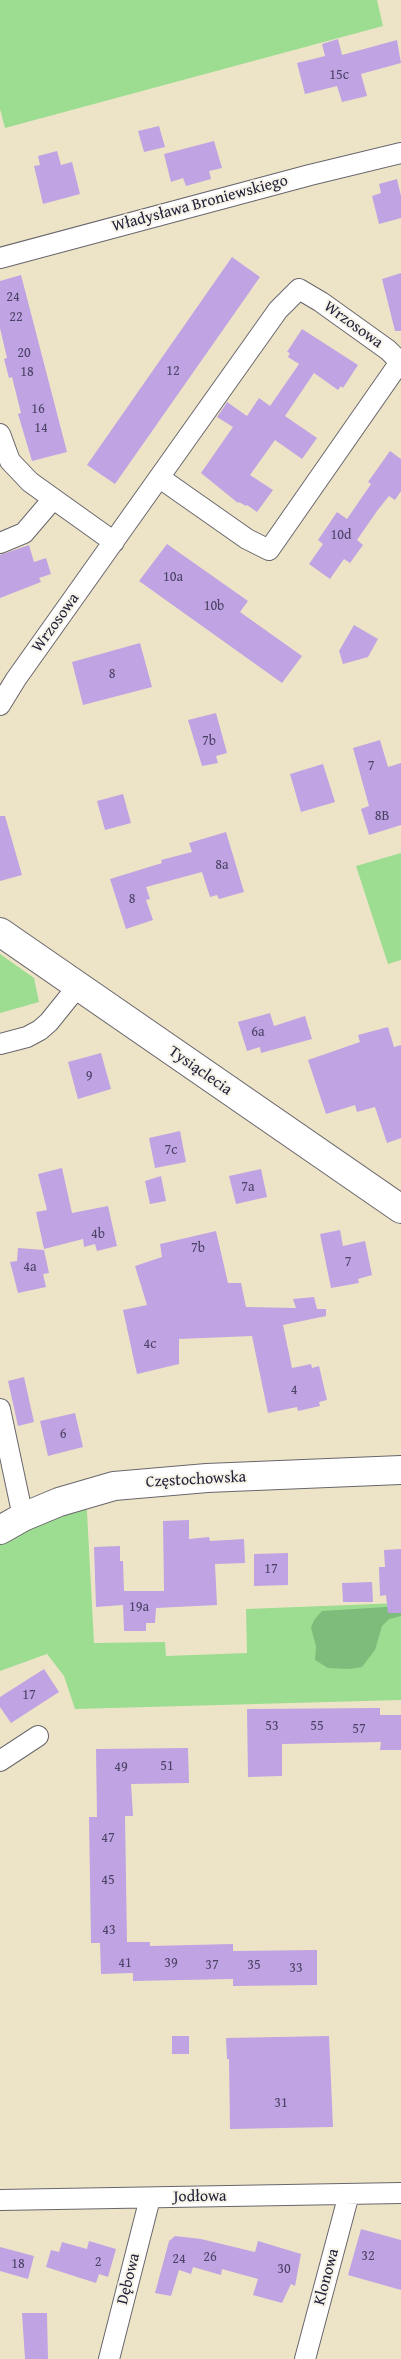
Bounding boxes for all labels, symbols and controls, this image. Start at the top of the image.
house number: 15c [329,67,349,83]
street label: Władysława Broniewskiego [110,171,290,237]
house number: 24 [6,289,20,305]
street label: Wrzosowa [320,297,386,353]
house number: 22 [9,309,23,325]
house number: 20 [17,345,31,361]
house number: 12 [166,363,180,379]
house number: 18 [20,364,34,380]
house number: 16 [31,401,45,417]
house number: 14 [34,420,48,436]
house number: 10d [331,527,351,543]
house number: 10a [163,569,183,585]
street label: Wrzosowa [28,590,84,656]
house number: 10b [204,598,224,614]
house number: 8 [109,666,115,682]
house number: 7b [202,733,216,749]
house number: 7 [368,758,374,774]
house number: 8B [375,808,389,824]
house number: 8a [215,857,229,873]
house number: 8 [129,891,135,907]
house number: 6a [251,1024,265,1040]
street label: Tysiąclecia [164,1042,236,1100]
house number: 9 [86,1068,92,1084]
house number: 7c [165,1142,177,1158]
house number: 7a [241,1179,255,1195]
house number: 4b [91,1226,105,1242]
house number: 7b [191,1240,205,1256]
house number: 7 [345,1254,351,1270]
house number: 4a [23,1259,37,1275]
house number: 4c [144,1336,156,1352]
house number: 4 [291,1382,297,1398]
house number: 6 [60,1426,66,1442]
street label: Częstochowska [145,1468,247,1492]
house number: 17 [264,1561,278,1577]
house number: 19a [129,1599,149,1615]
house number: 17 [22,1687,36,1703]
house number: 53 [265,1718,279,1734]
house number: 55 [310,1718,324,1734]
house number: 57 [352,1721,366,1737]
house number: 51 [160,1758,174,1774]
house number: 49 [114,1759,128,1775]
house number: 47 [101,1830,115,1846]
house number: 45 [101,1872,115,1888]
house number: 43 [102,1922,116,1938]
house number: 41 [118,1955,132,1971]
house number: 39 [164,1955,178,1971]
house number: 37 [205,1957,219,1973]
house number: 35 [247,1957,261,1973]
house number: 33 [289,1960,303,1976]
house number: 31 [274,2095,288,2111]
street label: Jodłowa [173,2187,227,2207]
street label: Klonowa [310,2247,344,2307]
house number: 32 [361,2248,375,2264]
house number: 26 [203,2249,217,2265]
street label: Dębowa [113,2251,145,2307]
house number: 24 [172,2251,186,2267]
house number: 2 [95,2254,101,2270]
house number: 18 [11,2256,25,2272]
house number: 30 [277,2261,291,2277]

